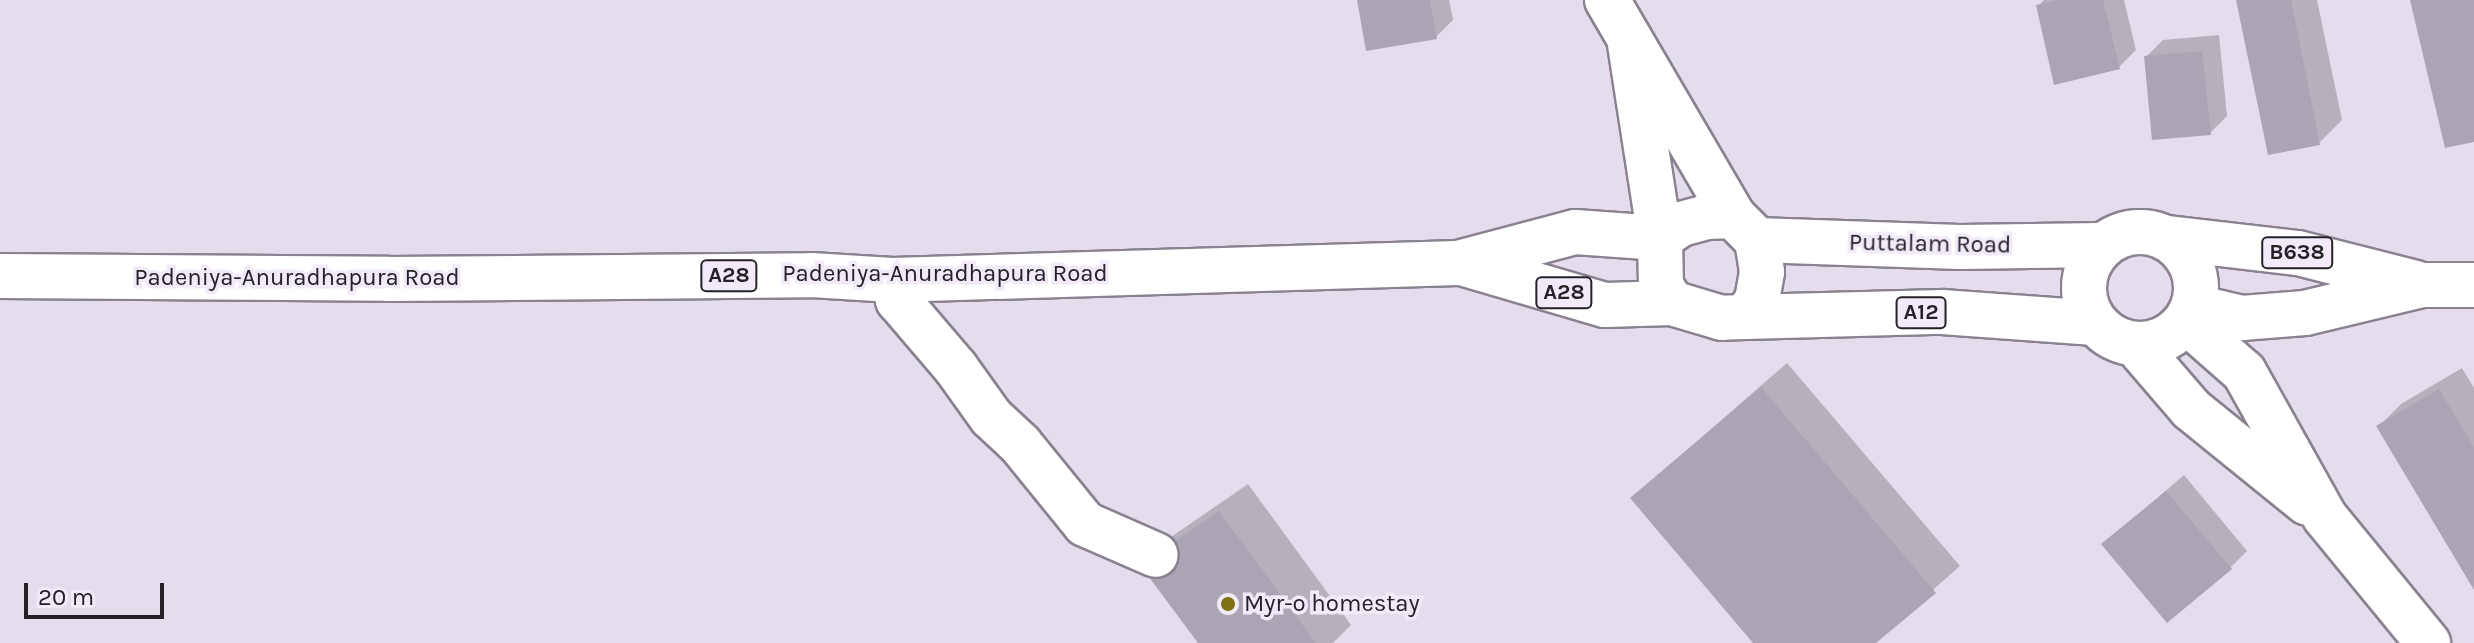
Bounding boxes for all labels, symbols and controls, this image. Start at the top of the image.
street label: Puttalam Road [1849,228,2011,260]
road number: B638 [2261,235,2333,271]
road number: A28 [699,258,759,294]
street label: Padeniya-Anuradhapura Road [782,260,1108,288]
street label: Padeniya-Anuradhapura Road [134,264,460,292]
road number: A28 [1534,275,1594,311]
road number: A12 [1895,295,1947,331]
scale bar [28,567,168,617]
text: 20 m [38,583,94,611]
place label: Myr-o homestay [1244,590,1420,618]
marker: Myr-o homestay [1219,595,1237,613]

